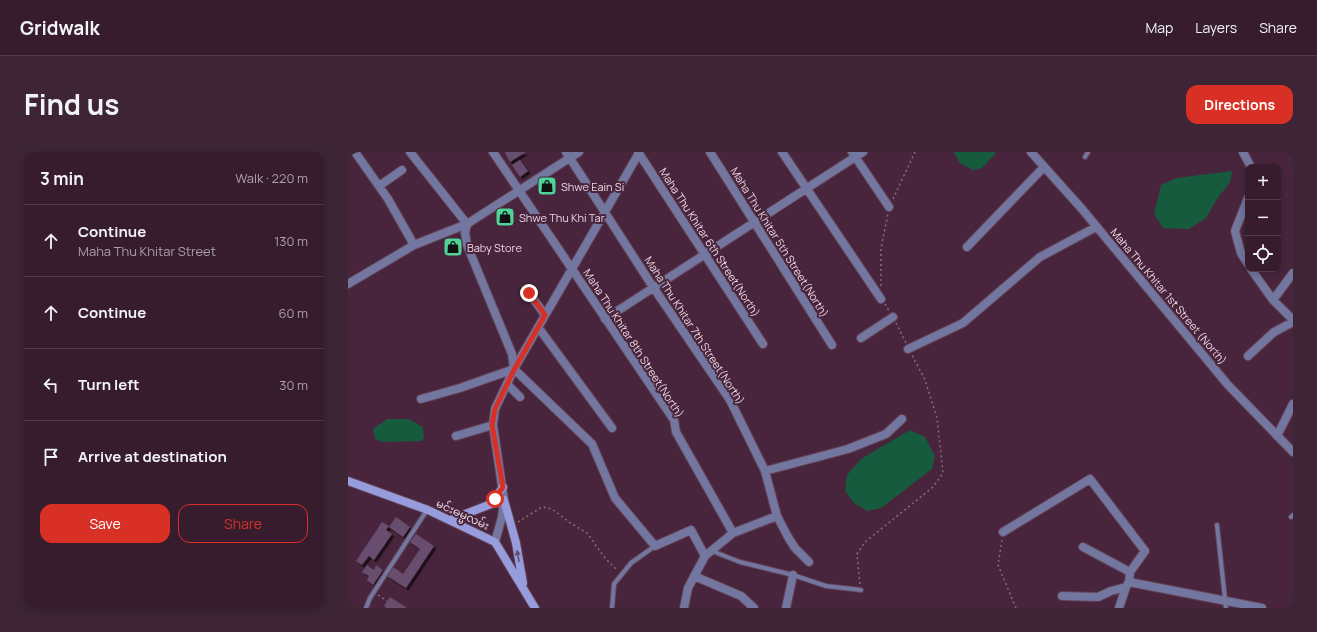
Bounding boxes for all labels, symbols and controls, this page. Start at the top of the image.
text: Gridwalk [20,15,100,41]
text: Map [1145,18,1173,37]
text: Layers [1195,18,1237,37]
text: Share [1259,18,1297,37]
text: Find us [24,85,119,123]
button: Directions [1186,85,1293,124]
street label: Maha Thu Khitar 5th Street(North) [727,164,833,320]
map controls [1245,164,1281,272]
button: + [1245,164,1281,200]
street label: Maha Thu Khitar 6th Street(North) [656,165,764,319]
text: 3 min [40,167,84,190]
text: Walk · 220 m [235,169,308,187]
shop icon: Shwe Eain Si [536,175,558,197]
place label: Shwe Eain Si [561,179,624,194]
button: − [1245,200,1281,236]
shop icon: Shwe Thu Khi Tar [494,206,516,228]
place label: Shwe Thu Khi Tar [519,210,605,225]
text: Continue [78,221,146,242]
street label: Maha Thu Khitar 1st Street (North) [1107,225,1231,367]
icon: ahead [40,230,62,252]
text: 130 m [274,232,308,250]
shop icon: Baby Store [442,236,464,258]
button: locate [1245,236,1281,272]
place label: Baby Store [467,240,522,255]
text: Maha Thu Khitar Street [78,242,216,260]
street label: Maha Thu Khitar 7th Street(North) [641,253,749,407]
street label: Maha Thu Khitar 8th Street(North) [580,266,688,420]
route end [520,284,538,302]
icon: ahead [40,302,62,324]
text: Continue [78,302,146,323]
text: 60 m [278,304,308,322]
icon: left [40,374,62,396]
text: Turn left [78,374,140,395]
text: 30 m [279,376,308,394]
icon: arrive [40,446,62,468]
text: Arrive at destination [78,446,227,467]
route start [486,490,504,508]
street label: မင်းဓမ္မလမ်း [433,495,492,535]
button: Save [40,504,170,543]
button: Share [178,504,308,543]
one-way arrow [515,550,521,562]

